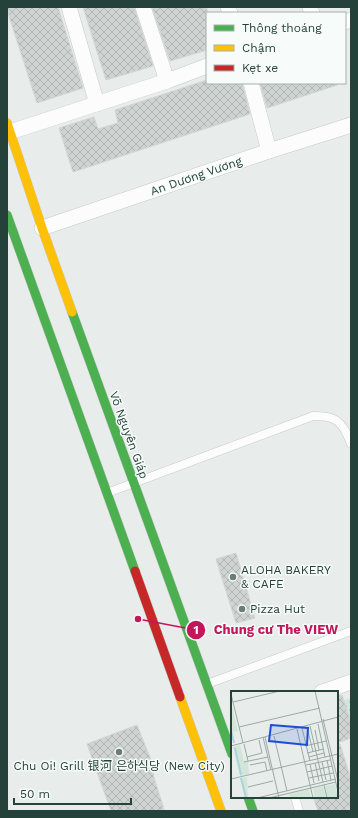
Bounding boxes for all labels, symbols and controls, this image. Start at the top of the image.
legend [206,12,346,84]
text: Thông thoáng [242,21,322,35]
text: Chậm [242,41,276,55]
text: Kẹt xe [242,61,278,75]
street label: An Dương Vương [148,154,244,198]
street label: Võ Nguyên Giáp [107,389,151,481]
place label: ALOHA BAKERY & CAFE [241,563,331,591]
marker: ALOHA BAKERY & CAFE [228,572,238,582]
place label: Pizza Hut [250,602,305,616]
marker: Pizza Hut [237,604,247,614]
callout: Chung cư The VIEW [186,617,347,642]
text: Chung cư The VIEW [214,622,338,637]
text: 1 [193,623,199,637]
inset map [231,691,338,798]
marker: Chu Oi! Grill 银河 은하식당 (New City) [114,747,124,757]
place label: Chu Oi! Grill 银河 은하식당 (New City) [13,759,225,773]
scale bar [14,780,131,806]
text: 50 m [20,787,50,801]

